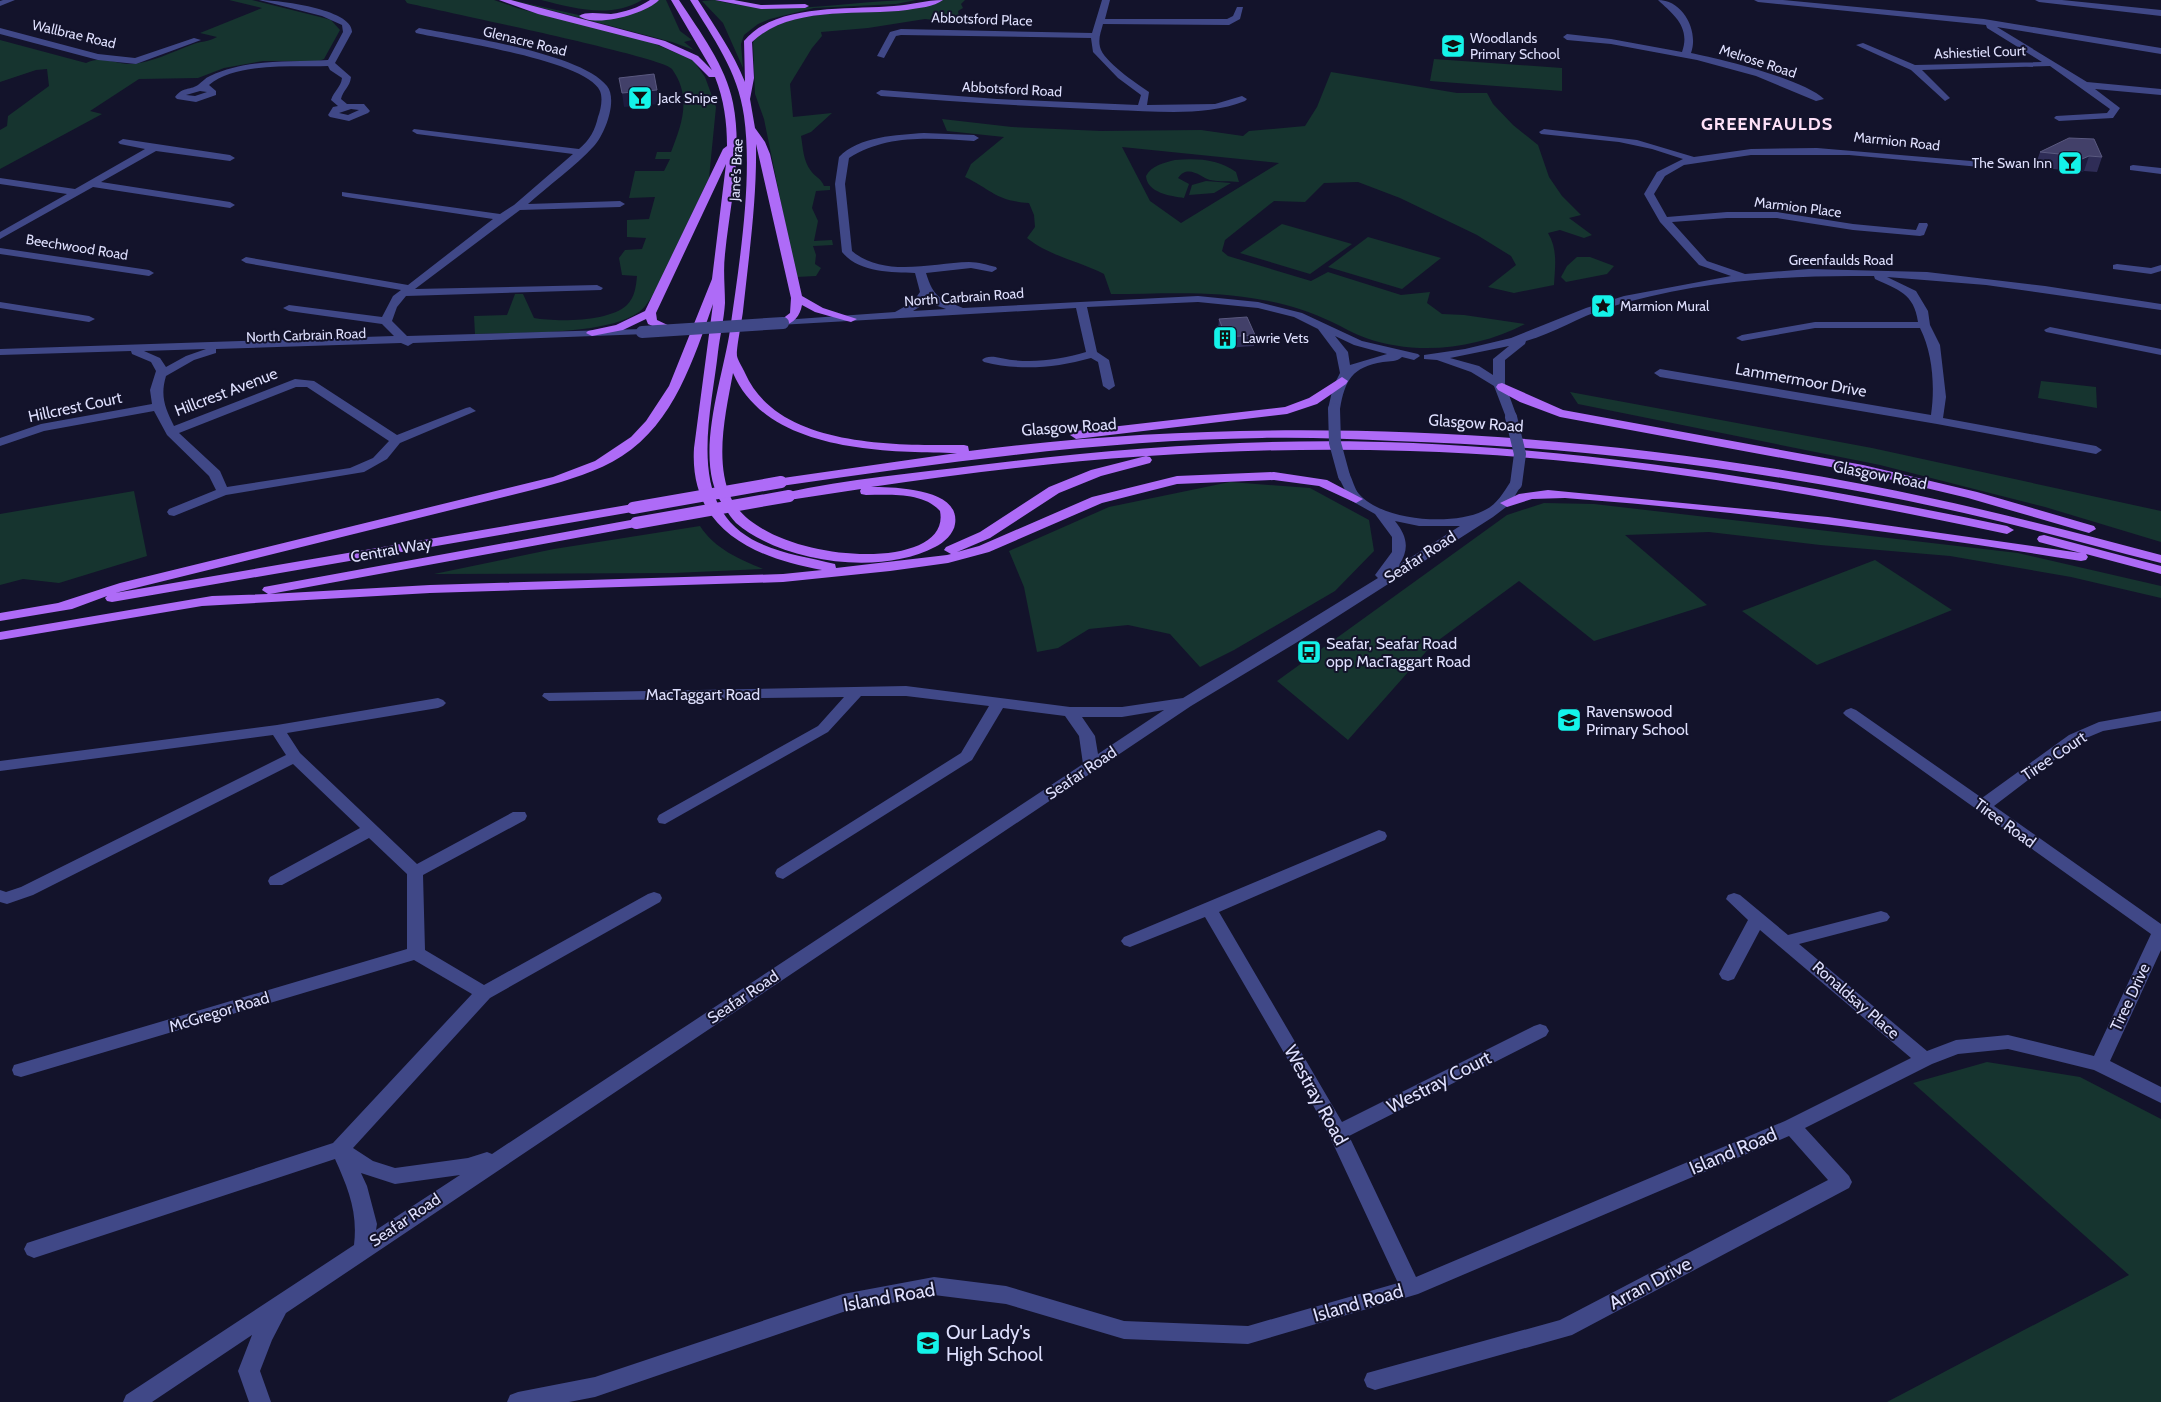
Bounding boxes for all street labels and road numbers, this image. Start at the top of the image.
street label: Abbotsford Place [931,8,1033,30]
street label: Wallbrae Road [30,16,118,52]
street label: Glenacre Road [481,22,569,60]
street label: Melrose Road [1717,40,1799,82]
street label: Ashiestiel Court [1934,41,2026,63]
street label: Abbotsford Road [962,77,1062,101]
street label: Marmion Road [1853,128,1941,154]
street label: Jane's Brae [725,138,747,203]
street label: Marmion Place [1753,193,1843,221]
street label: Beechwood Road [25,230,129,264]
street label: Greenfaulds Road [1789,251,1893,269]
street label: North Carbrain Road [903,284,1025,310]
street label: North Carbrain Road [246,324,366,346]
street label: Lammermoor Drive [1734,359,1868,401]
street label: Hillcrest Avenue [172,364,280,420]
street label: Hillcrest Court [26,388,124,426]
street label: Glasgow Road [1428,410,1524,436]
street label: Glasgow Road [1021,414,1117,440]
street label: Glasgow Road [1831,457,1929,493]
street label: Seafar Road [1381,527,1459,587]
street label: Central Way [349,534,433,566]
street label: MacTaggart Road [646,685,760,704]
street label: Tiree Court [2018,727,2090,785]
street label: Seafar Road [1042,742,1120,804]
street label: Tiree Road [1971,794,2039,852]
street label: Ronaldsay Place [1809,957,1903,1043]
street label: Tiree Drive [2106,960,2154,1034]
street label: Seafar Road [704,966,782,1028]
street label: McGregor Road [167,988,271,1036]
street label: Westray Road [1279,1041,1353,1149]
street label: Westray Court [1383,1046,1496,1118]
street label: Island Road [1686,1122,1780,1180]
street label: Seafar Road [366,1189,444,1251]
street label: Arran Drive [1605,1252,1695,1314]
street label: Island Road [841,1278,937,1316]
street label: Island Road [1310,1279,1406,1327]

